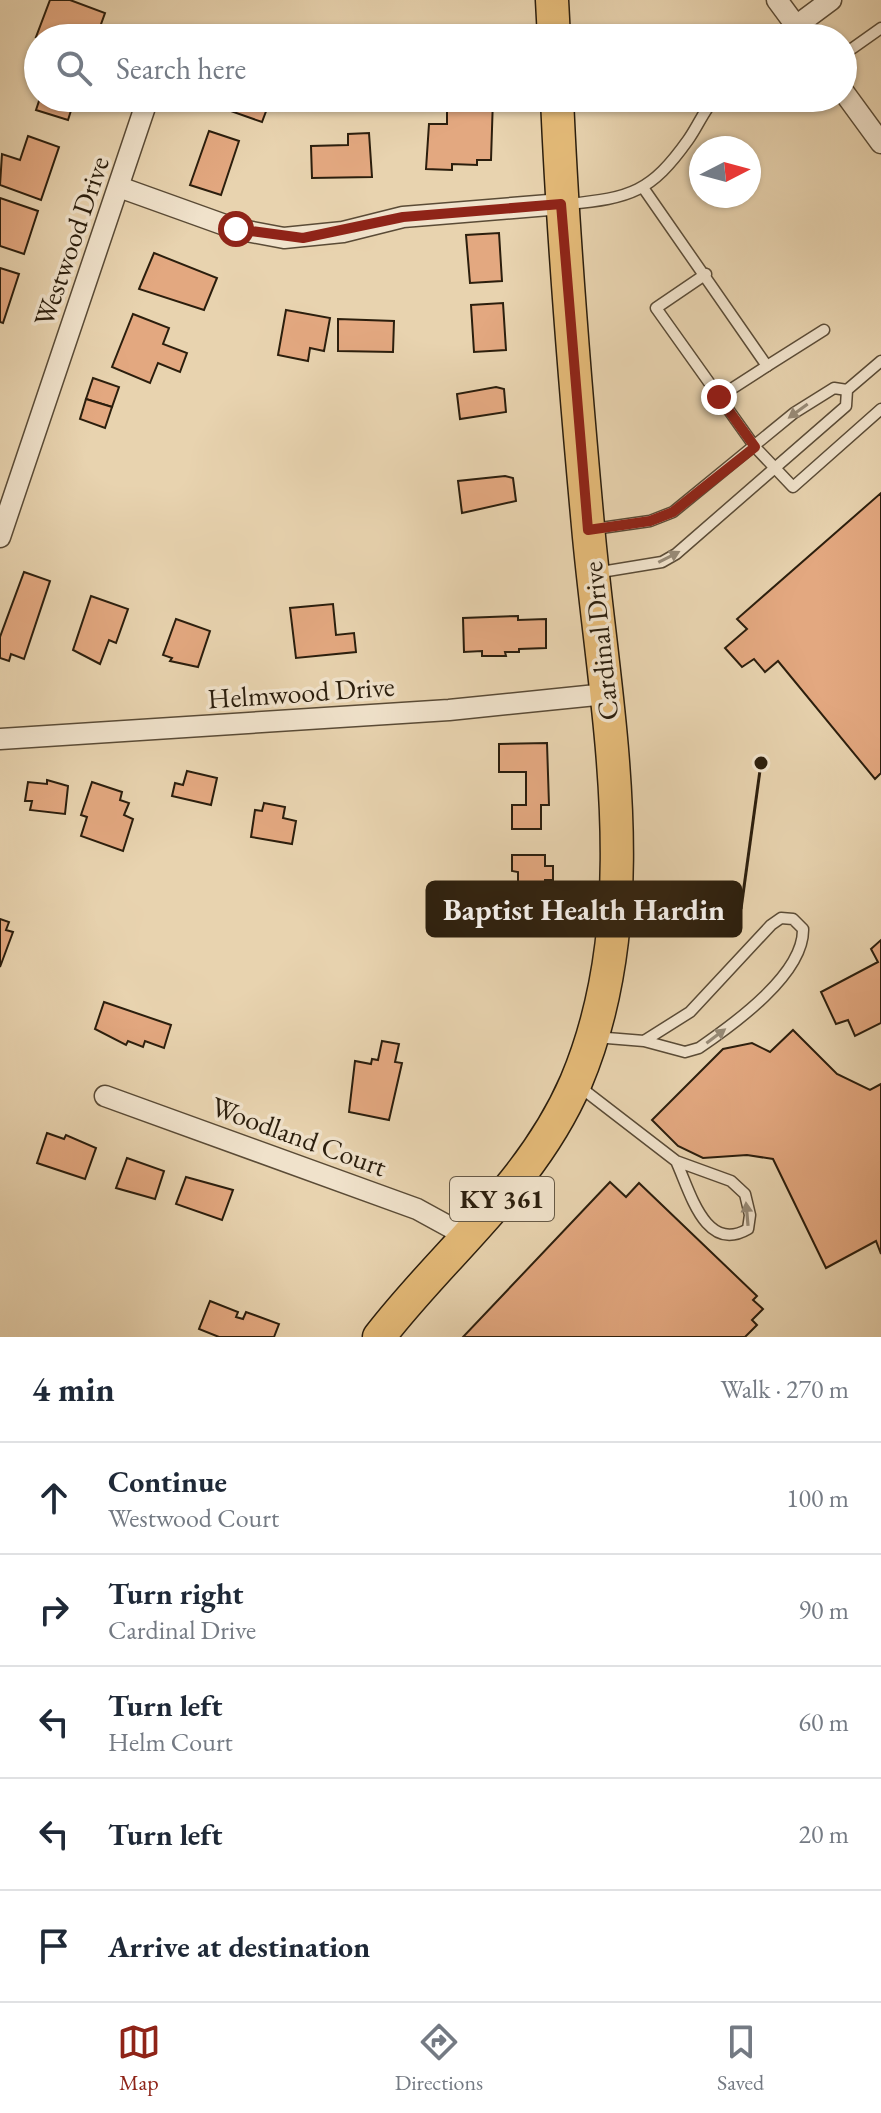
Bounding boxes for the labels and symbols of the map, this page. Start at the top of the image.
north arrow [689,136,761,208]
street label: Westwood Drive [25,151,117,331]
route start [218,211,254,247]
route end [701,379,737,415]
one-way arrow [788,403,809,418]
one-way arrow [657,550,680,563]
street label: Cardinal Drive [574,560,626,722]
street label: Helmwood Drive [206,668,396,716]
callout: Baptist Health Hardin [427,882,741,936]
text: Baptist Health Hardin [443,890,725,929]
one-way arrow [706,1028,726,1044]
street label: Woodland Court [206,1088,392,1184]
road number: KY 361 [450,1177,554,1221]
one-way arrow [741,1201,754,1226]

